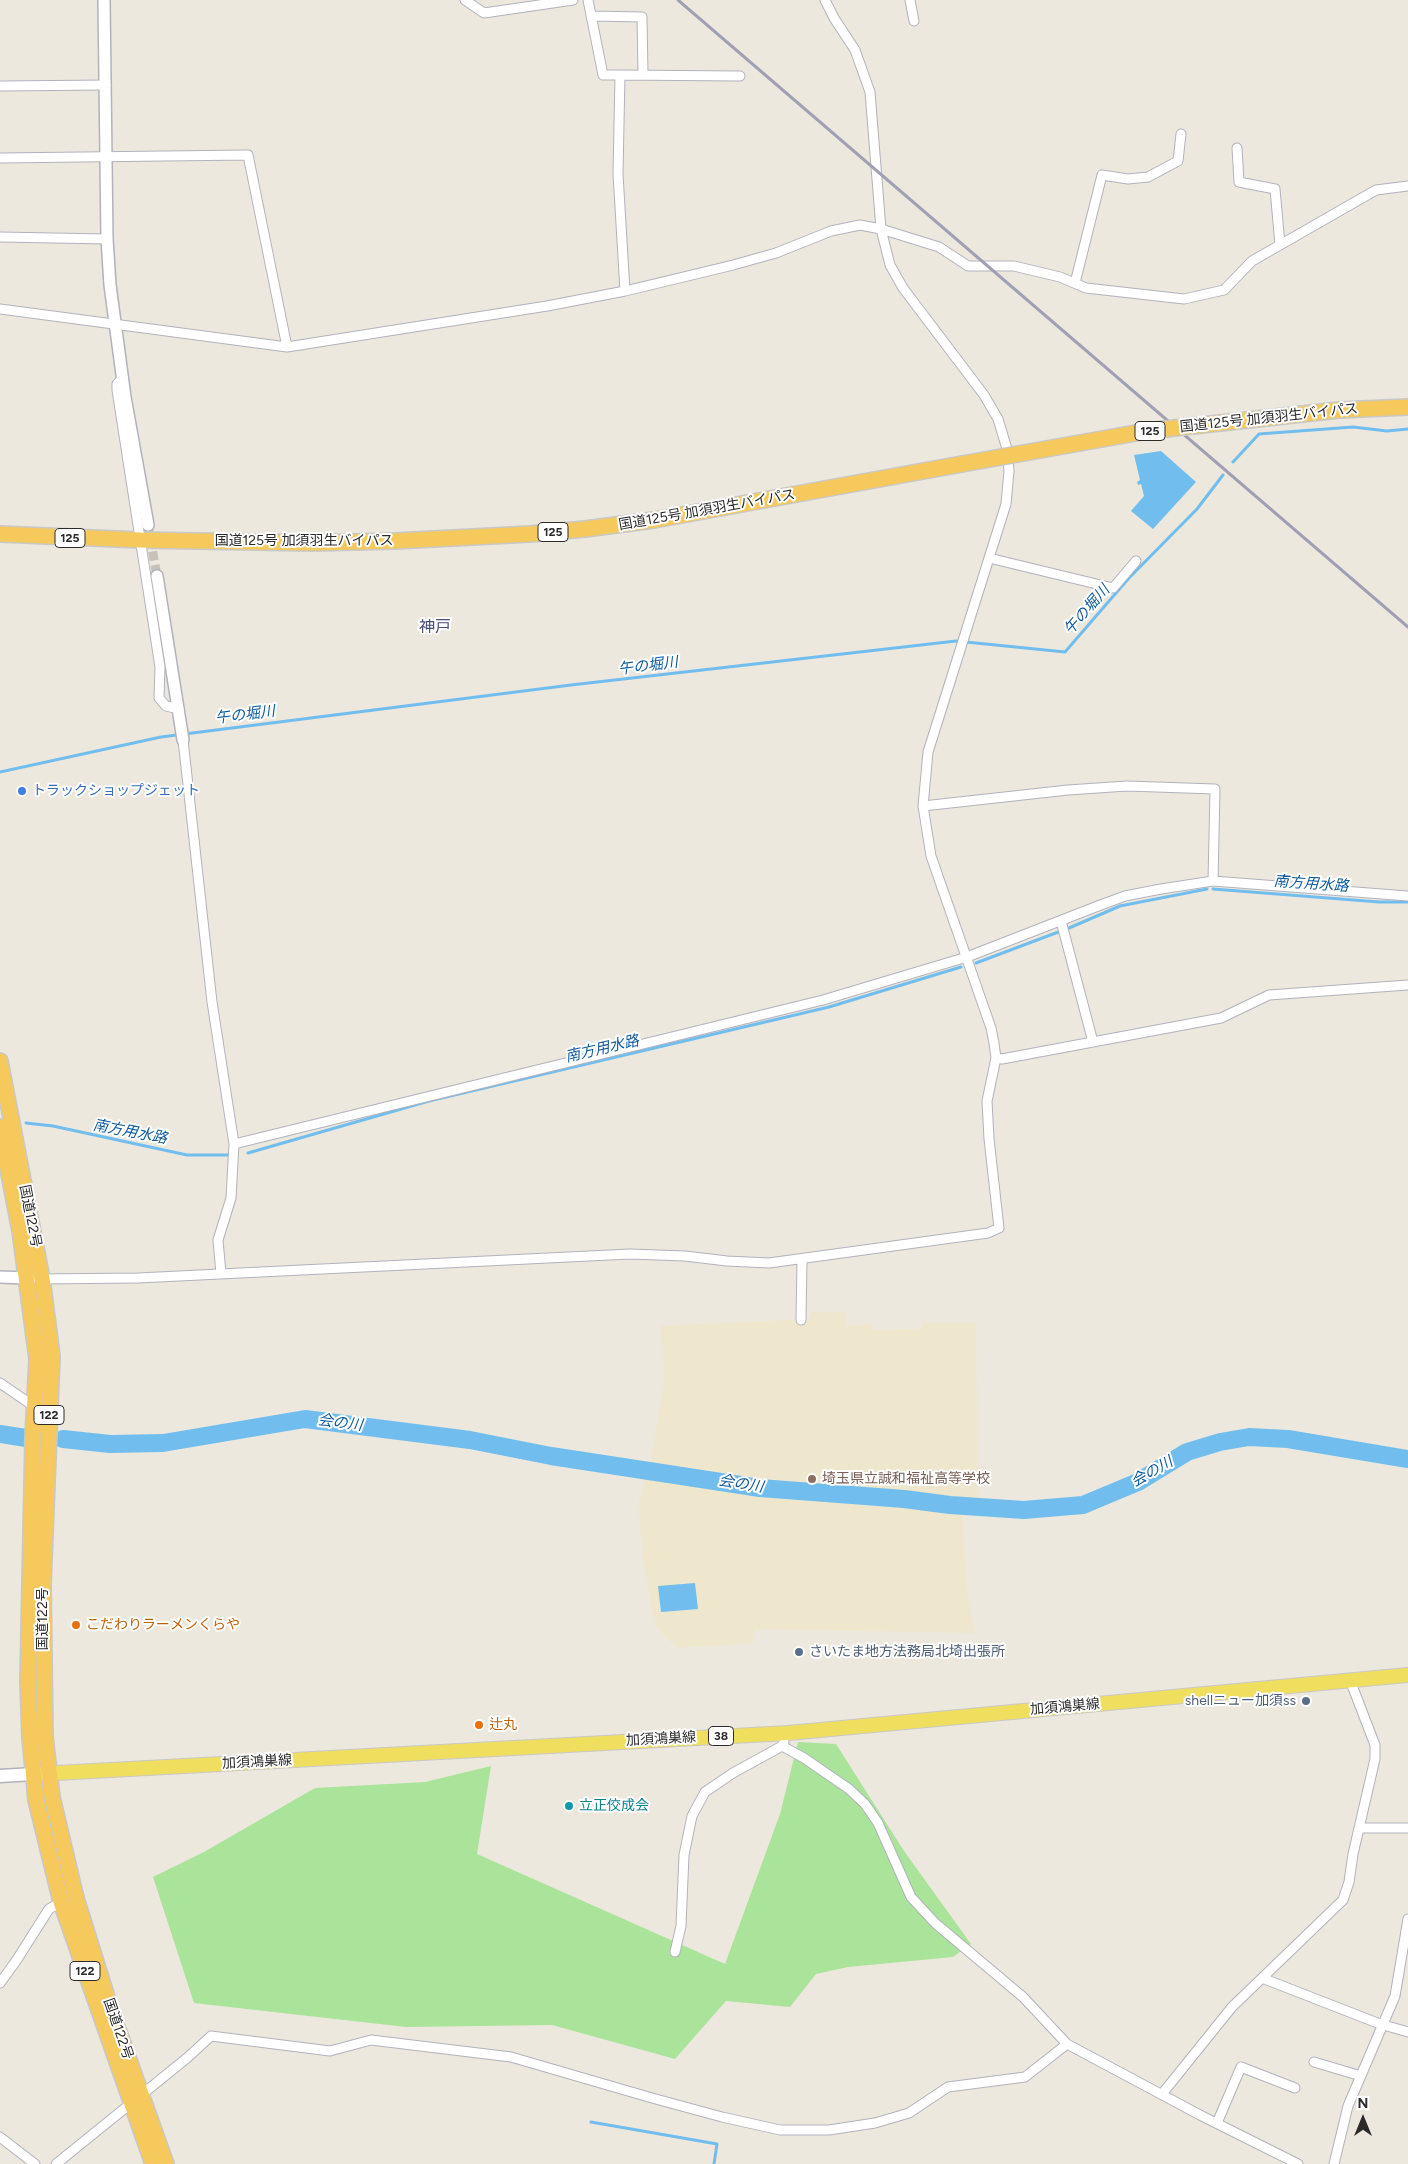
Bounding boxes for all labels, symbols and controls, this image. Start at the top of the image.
street label: 国道125号 加須羽生バイパス [1179,400,1359,436]
road number: 125 [1135,422,1165,441]
street label: 国道125号 加須羽生バイパス [617,486,797,534]
road number: 125 [538,522,568,542]
road number: 125 [55,528,85,548]
street label: 国道125号 加須羽生バイパス [214,533,394,549]
water label: 午の堀川 [1061,581,1113,639]
district label: 神戸 [419,617,451,637]
water label: 午の堀川 [617,653,679,679]
water label: 午の堀川 [214,702,276,728]
place label: トラックショップジェット [32,783,200,799]
marker: トラックショップジェット [16,785,28,797]
water label: 南方用水路 [1273,872,1349,896]
water label: 南方用水路 [563,1032,641,1066]
water label: 南方用水路 [91,1116,169,1148]
street label: 国道122号 [16,1183,44,1249]
road number: 122 [34,1406,64,1424]
water label: 会の川 [317,1411,363,1435]
water label: 会の川 [1128,1453,1176,1491]
place label: 埼玉県立誠和福祉高等学校 [822,1471,990,1487]
water label: 会の川 [717,1472,765,1496]
marker: 埼玉県立誠和福祉高等学校 [806,1473,818,1485]
street label: 国道122号 [35,1587,51,1651]
place label: こだわりラーメンくらや [86,1617,240,1633]
marker: こだわりラーメンくらや [70,1619,82,1631]
place label: さいたま地方法務局北埼出張所 [809,1644,1005,1660]
marker: さいたま地方法務局北埼出張所 [793,1646,805,1658]
place label: shellニュー加須ss [1185,1693,1296,1709]
marker: shellニュー加須ss [1300,1695,1312,1707]
street label: 加須鴻巣線 [1029,1696,1101,1718]
place label: 辻丸 [489,1717,517,1733]
marker: 辻丸 [473,1719,485,1731]
road number: 38 [708,1726,734,1745]
street label: 加須鴻巣線 [626,1729,696,1749]
street label: 加須鴻巣線 [222,1752,292,1772]
place label: 立正佼成会 [579,1798,649,1814]
marker: 立正佼成会 [563,1800,575,1812]
road number: 122 [70,1962,100,1980]
street label: 国道122号 [100,1996,136,2062]
north arrow [1338,2094,1388,2144]
text: N [1358,2095,1368,2112]

